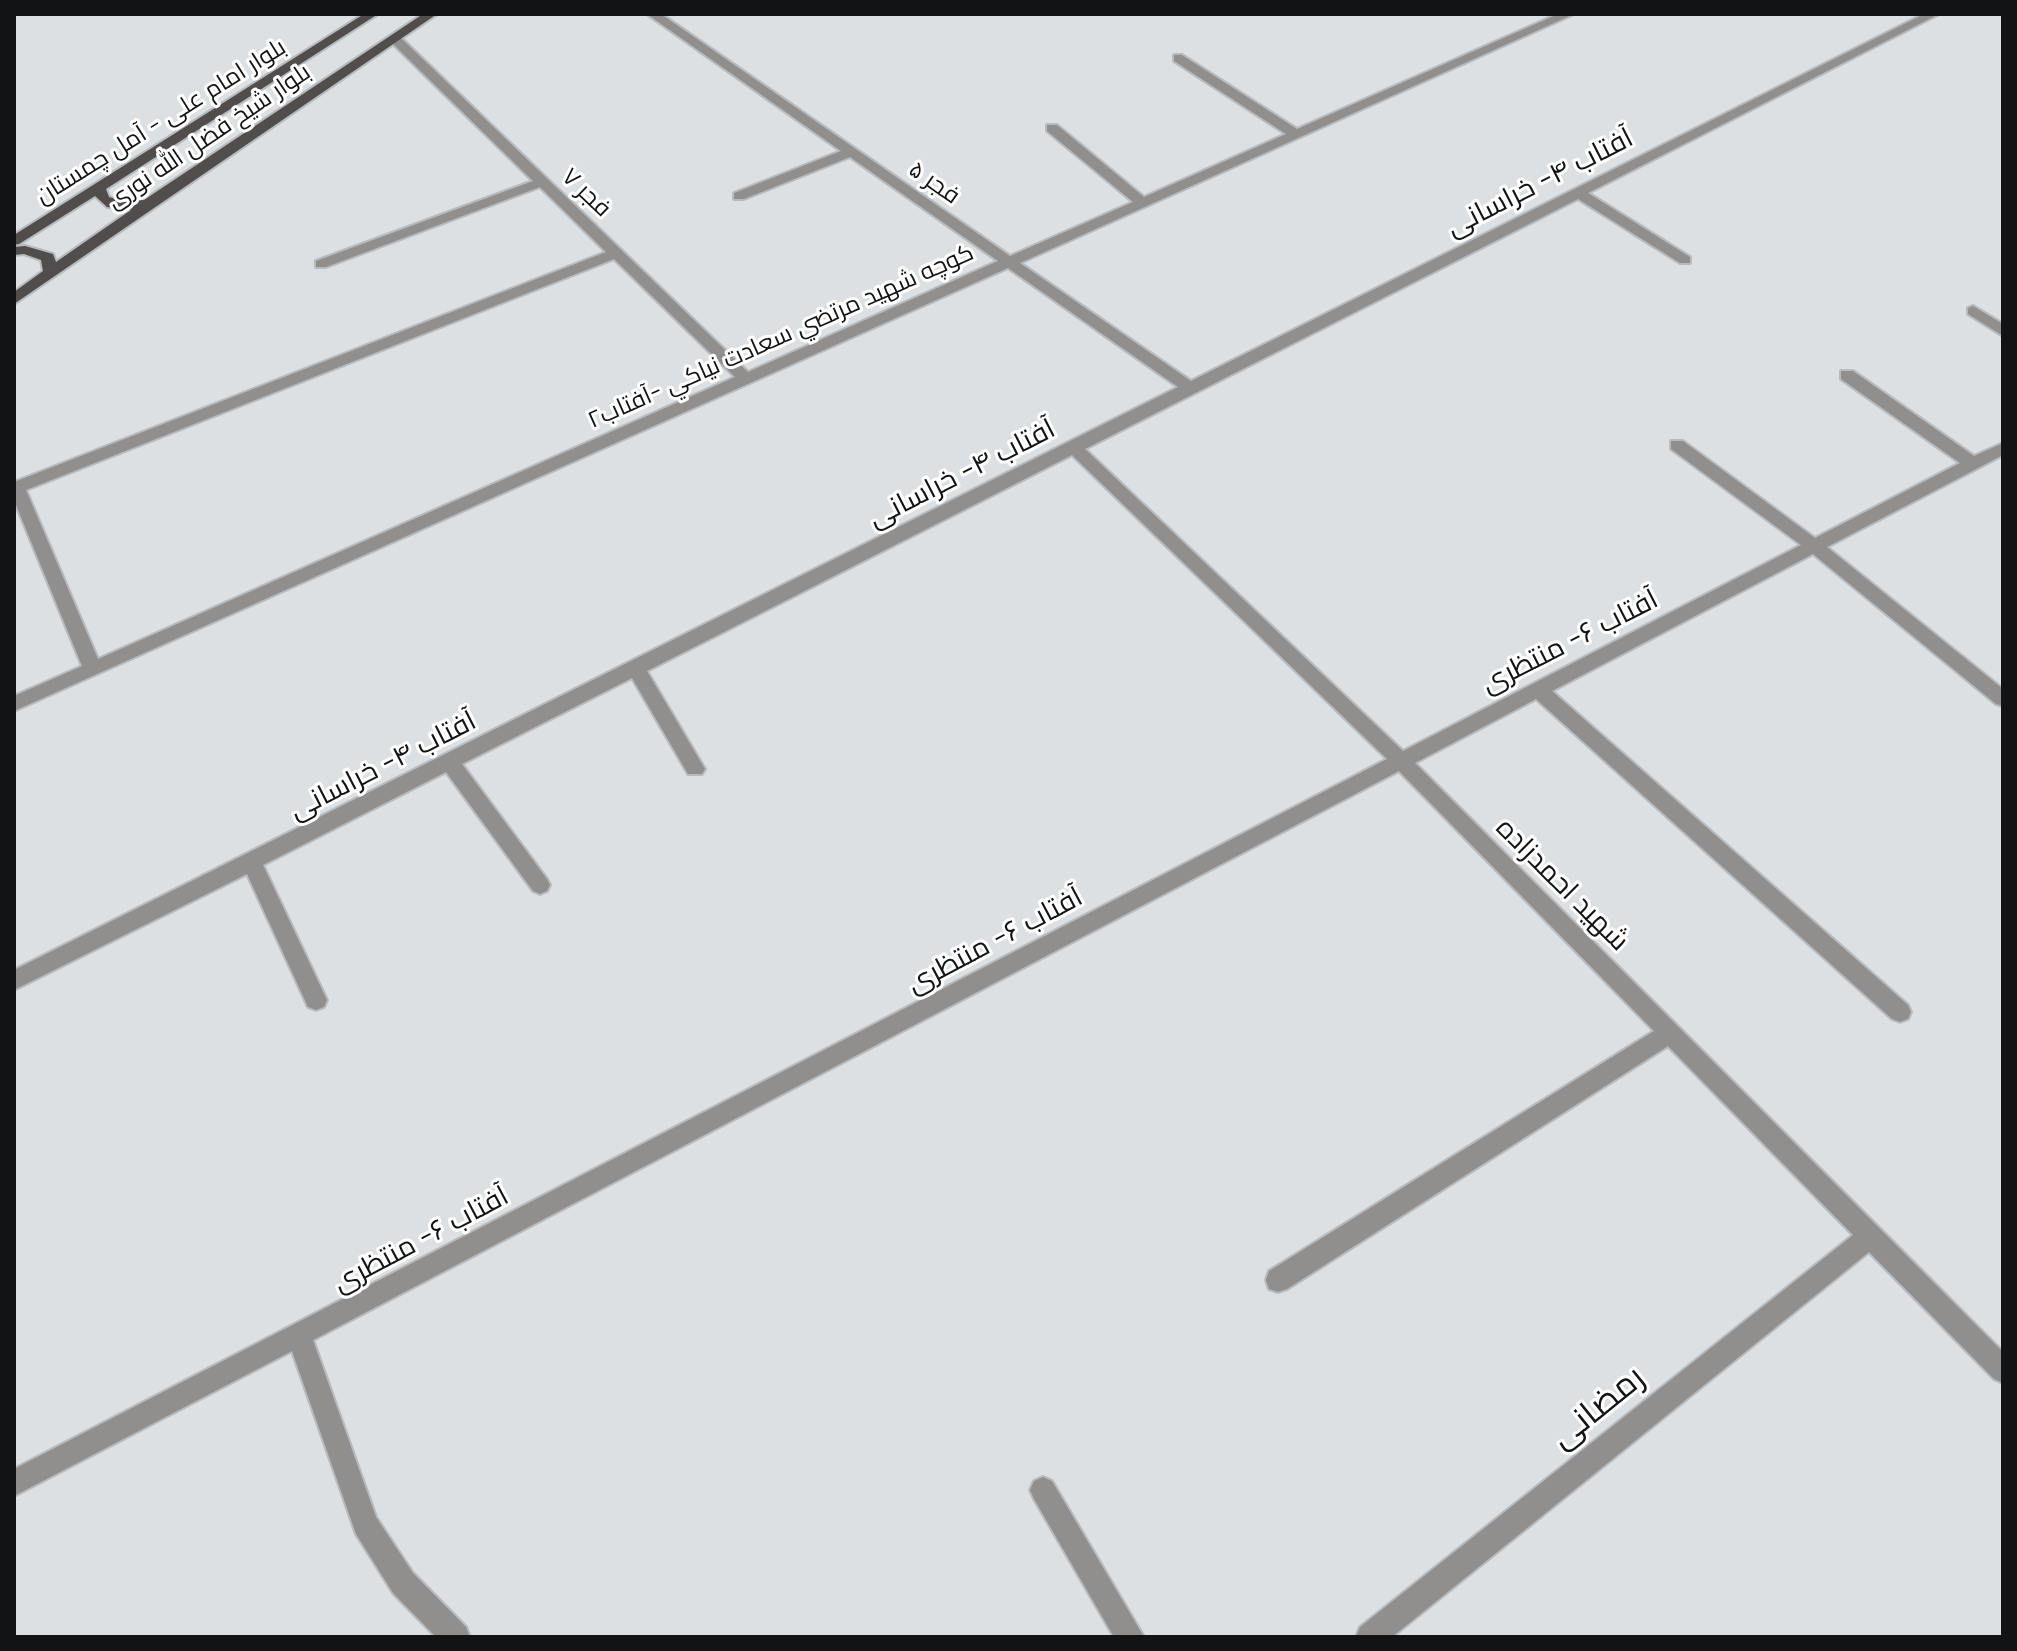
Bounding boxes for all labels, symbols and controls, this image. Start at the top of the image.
street label: بلوار امام علی - آمل چمستان [31,33,291,211]
street label: بلوار شیخ فضل الله نوری [102,58,316,216]
street label: آفتاب ۴- خراسانی [1441,121,1639,245]
street label: فجر ۵ [903,155,965,211]
street label: فجر ۷ [555,163,617,223]
street label: كوچه شهيد مرتضي سعادت نياكي -آفتاب۲ [584,239,978,435]
street label: آفتاب ۴- خراسانی [863,412,1061,536]
street label: آفتاب ۶- منتظری [1476,583,1664,701]
street label: آفتاب ۴- خراسانی [284,704,482,828]
street label: شهید احمدزاده [1489,812,1635,958]
street label: آفتاب ۶- منتظری [902,881,1088,1001]
street label: آفتاب ۶- منتظری [328,1180,514,1300]
street label: رمضانی [1543,1358,1653,1458]

